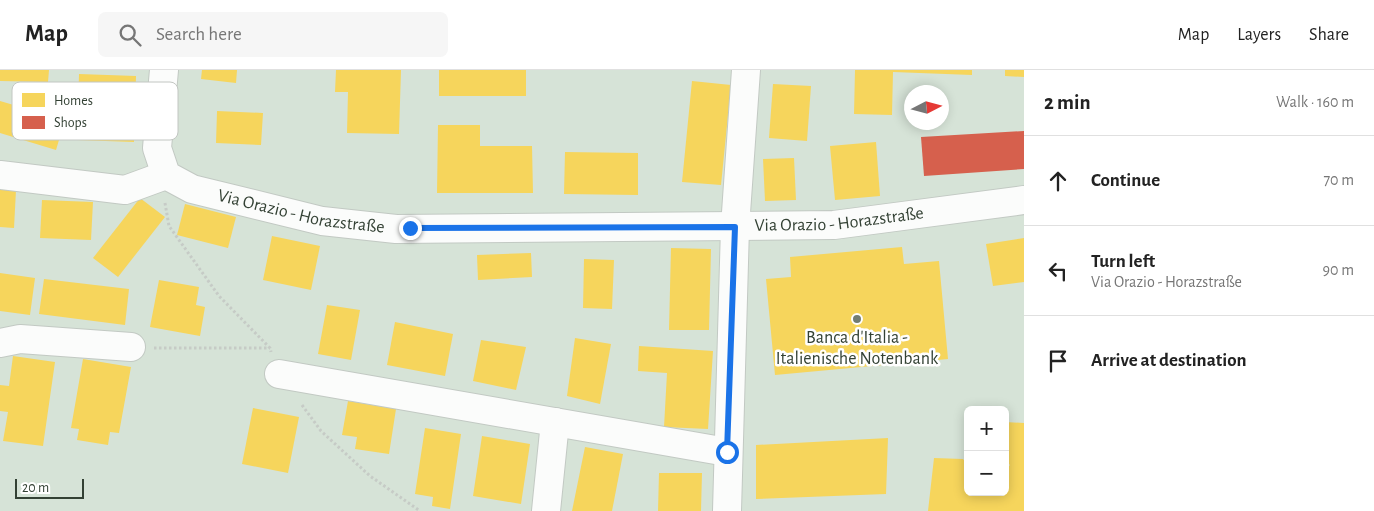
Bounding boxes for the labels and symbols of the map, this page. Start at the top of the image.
legend [12,82,178,140]
north arrow [904,85,949,130]
text: Homes [54,94,93,108]
text: Shops [54,116,87,130]
street label: Via Orazio - Horazstraße [216,187,385,237]
street label: Via Orazio - Horazstraße [754,204,925,235]
route end [399,217,422,240]
marker: Banca d'Italia - Italienische Notenbank [851,313,863,325]
place label: Banca d'Italia - Italienische Notenbank [776,329,939,368]
route start [716,441,739,464]
scale bar [15,476,84,499]

